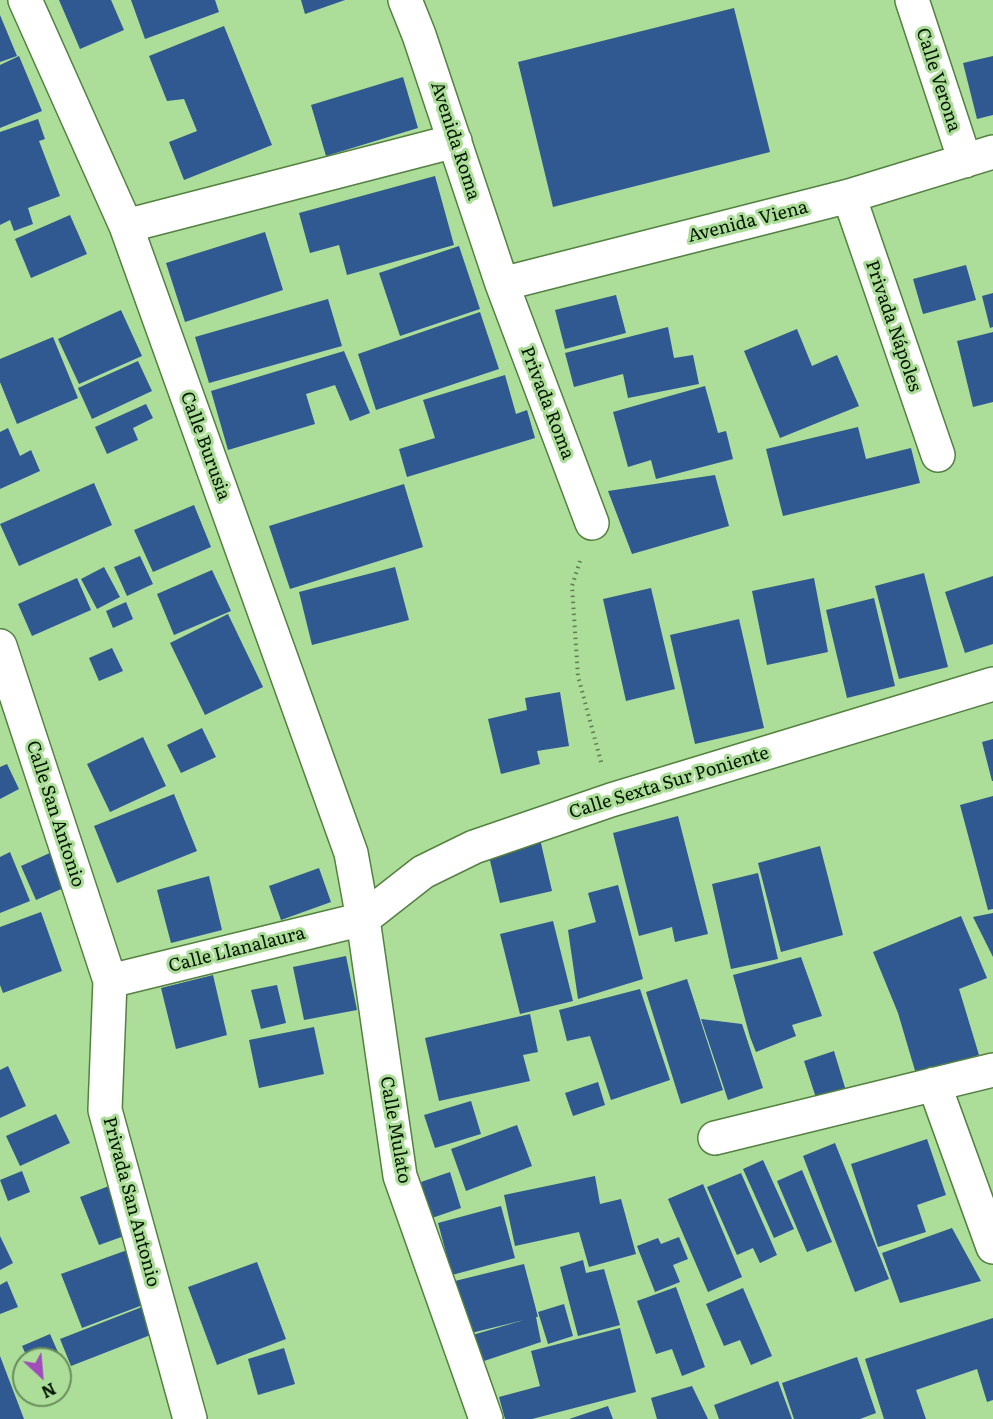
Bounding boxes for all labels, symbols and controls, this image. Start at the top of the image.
street label: Calle Verona [911,25,965,135]
street label: Avenida Roma [426,79,484,203]
street label: Avenida Viena [686,197,810,247]
street label: Privada Nápoles [860,258,926,394]
street label: Privada Roma [516,344,578,462]
street label: Calle Burusia [175,389,235,503]
street label: Calle San Antonio [21,738,89,890]
street label: Calle Sexta Sur Poniente [567,742,771,824]
street label: Calle Llanalaura [166,923,308,977]
street label: Calle Mulato [375,1075,415,1185]
street label: Privada San Antonio [98,1115,164,1289]
north arrow [12,1347,72,1407]
text: N [38,1378,60,1405]

